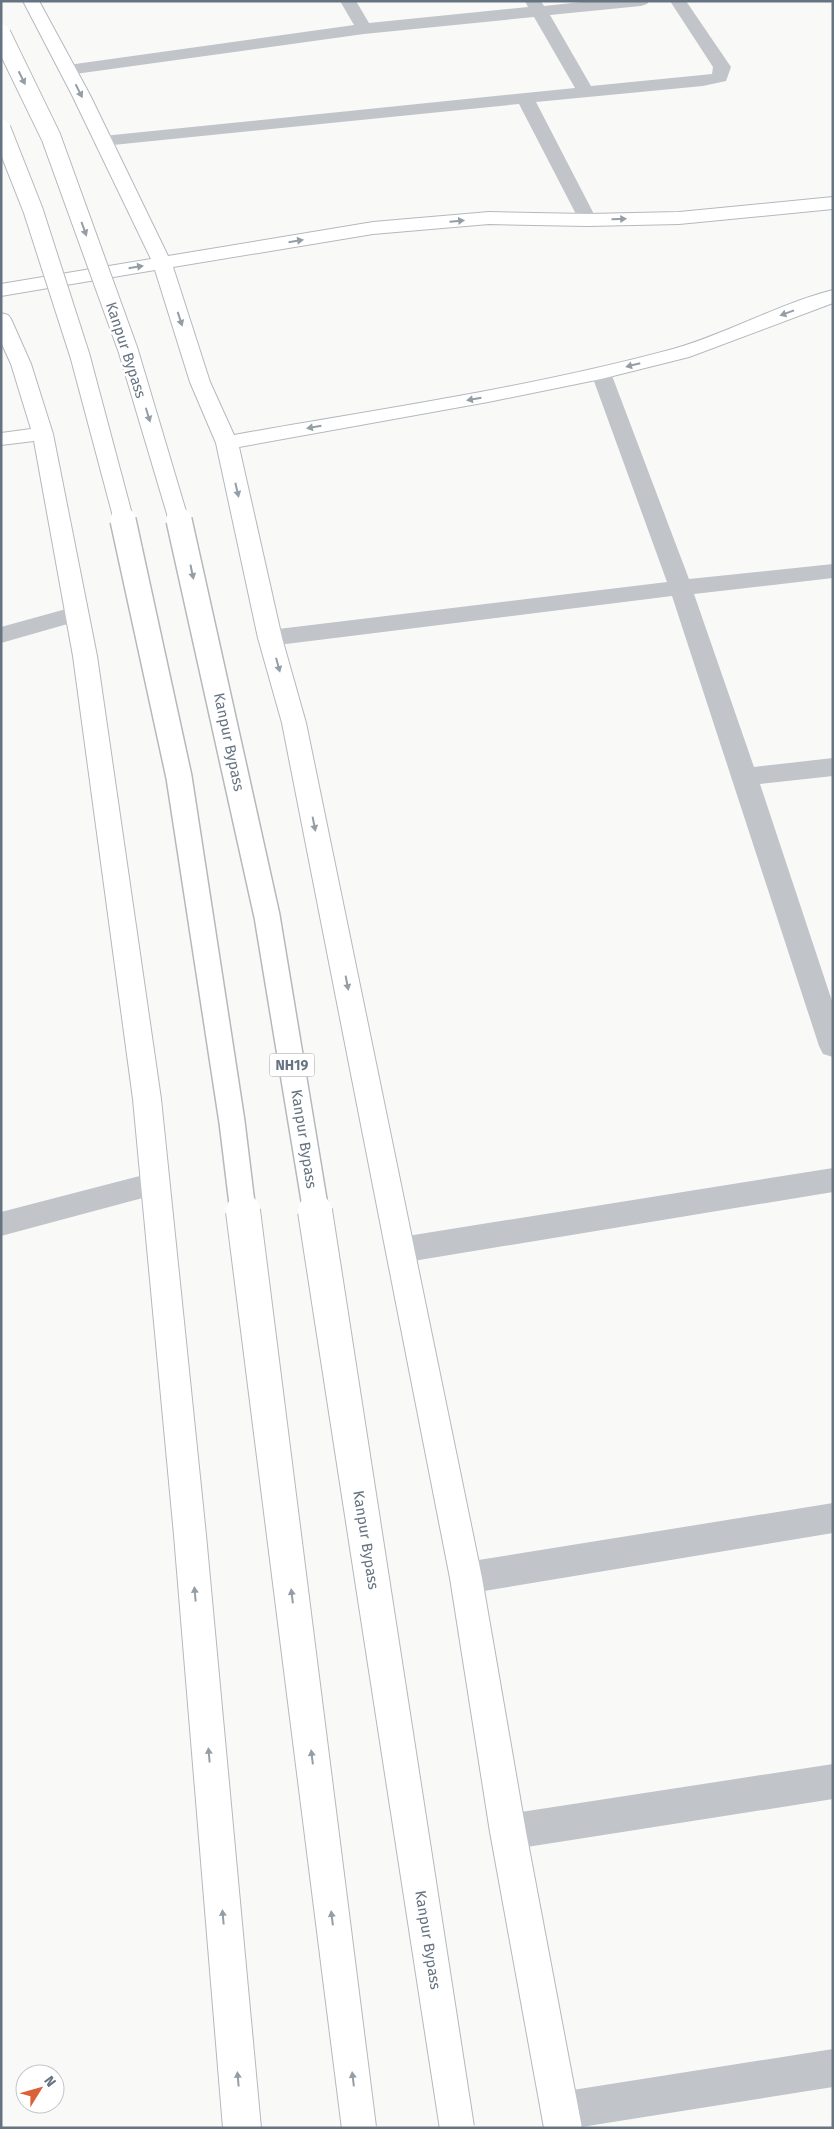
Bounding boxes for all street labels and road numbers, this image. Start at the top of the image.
street label: Kanpur Bypass [102,300,150,400]
street label: Kanpur Bypass [210,691,248,793]
road number: NH19 [270,1054,314,1076]
street label: Kanpur Bypass [287,1088,321,1190]
street label: Kanpur Bypass [349,1489,383,1591]
street label: Kanpur Bypass [411,1889,445,1991]

